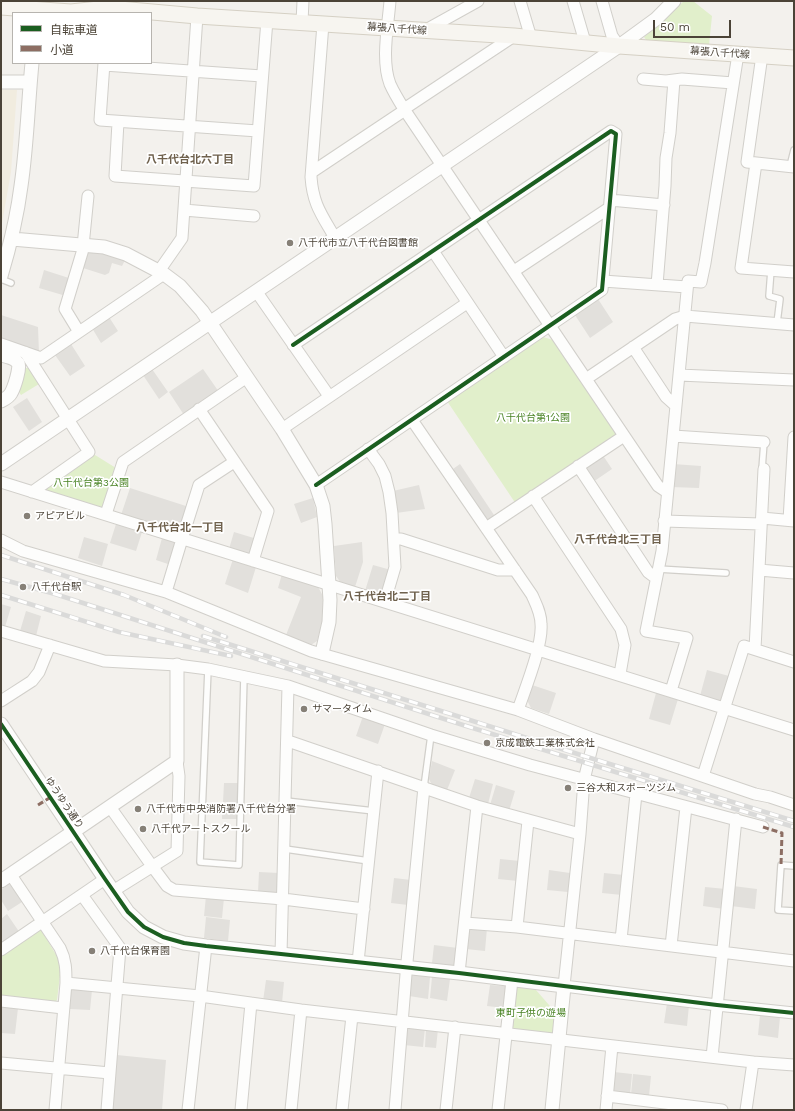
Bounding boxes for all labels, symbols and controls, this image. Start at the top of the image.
legend [12,12,152,64]
scale bar [655,12,733,38]
text: 50 m [660,20,690,34]
street label: 幕張八千代線 [367,21,427,37]
text: 自転車道 [50,23,98,37]
text: 小道 [50,43,74,57]
street label: 幕張八千代線 [690,45,750,61]
district label: 八千代台北六丁目 [146,153,234,167]
place label: 八千代市立八千代台図書館 [298,237,418,249]
marker: 八千代市立八千代台図書館 [285,238,295,248]
park label: 八千代台第1公園 [496,412,570,424]
park label: 八千代台第3公園 [53,477,129,489]
place label: アピアビル [35,510,85,522]
marker: アピアビル [22,511,32,521]
district label: 八千代台北一丁目 [136,521,224,535]
district label: 八千代台北三丁目 [574,533,662,547]
place label: 八千代台駅 [31,581,81,593]
marker: 八千代台駅 [18,582,28,592]
district label: 八千代台北二丁目 [343,590,431,604]
place label: サマータイム [312,703,372,715]
marker: サマータイム [299,704,309,714]
place label: 京成電鉄工業株式会社 [495,737,595,749]
marker: 京成電鉄工業株式会社 [482,738,492,748]
street label: ゆうゆう通り [42,775,86,831]
place label: 三谷大和スポーツジム [576,782,676,794]
marker: 三谷大和スポーツジム [563,783,573,793]
place label: 八千代市中央消防署八千代台分署 [146,803,296,815]
marker: 八千代市中央消防署八千代台分署 [133,804,143,814]
place label: 八千代アートスクール [151,823,250,835]
marker: 八千代アートスクール [138,824,148,834]
place label: 八千代台保育園 [100,945,170,957]
marker: 八千代台保育園 [87,946,97,956]
park label: 東町子供の遊場 [496,1007,566,1019]

